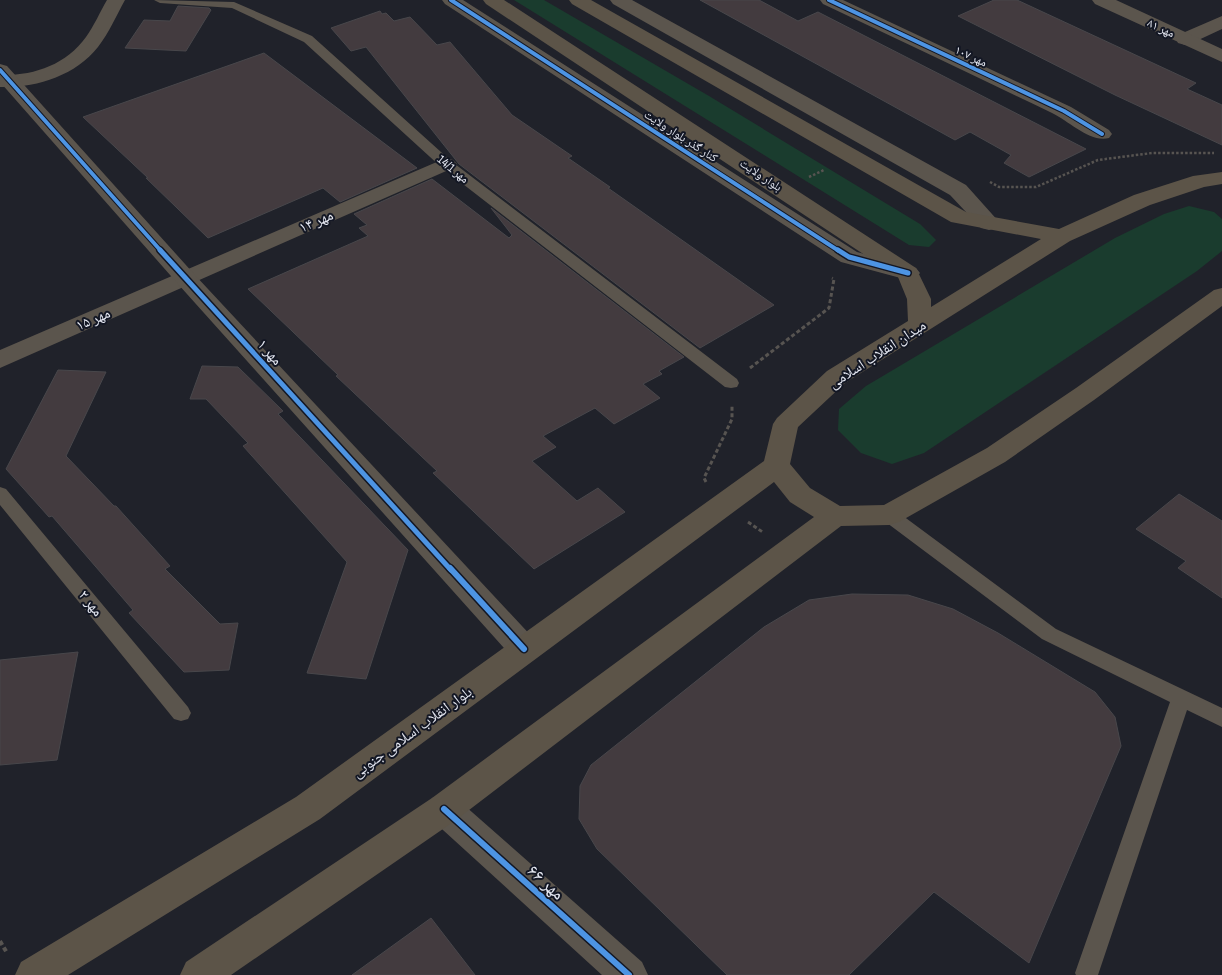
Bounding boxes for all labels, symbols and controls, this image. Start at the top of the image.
street label: مهر ۸۱ [1145,15,1177,41]
street label: مهر ۱۰۷ [952,42,990,70]
street label: کنار گذر بلوار ولایت [641,106,721,166]
street label: مهر 14/1 [434,151,472,187]
street label: بلوار ولایت [737,155,785,195]
street label: مهر ۱۴ [295,204,336,237]
street label: مهر ۱۵ [72,302,113,335]
street label: میدان انقلاب اسلامی [824,314,930,393]
street label: مهر ۱ [253,334,288,370]
street label: مهر ۲ [74,585,109,621]
street label: بلوار انقلاب اسلامی جنوبی [347,681,476,782]
street label: مهر ۶۶ [522,858,571,905]

